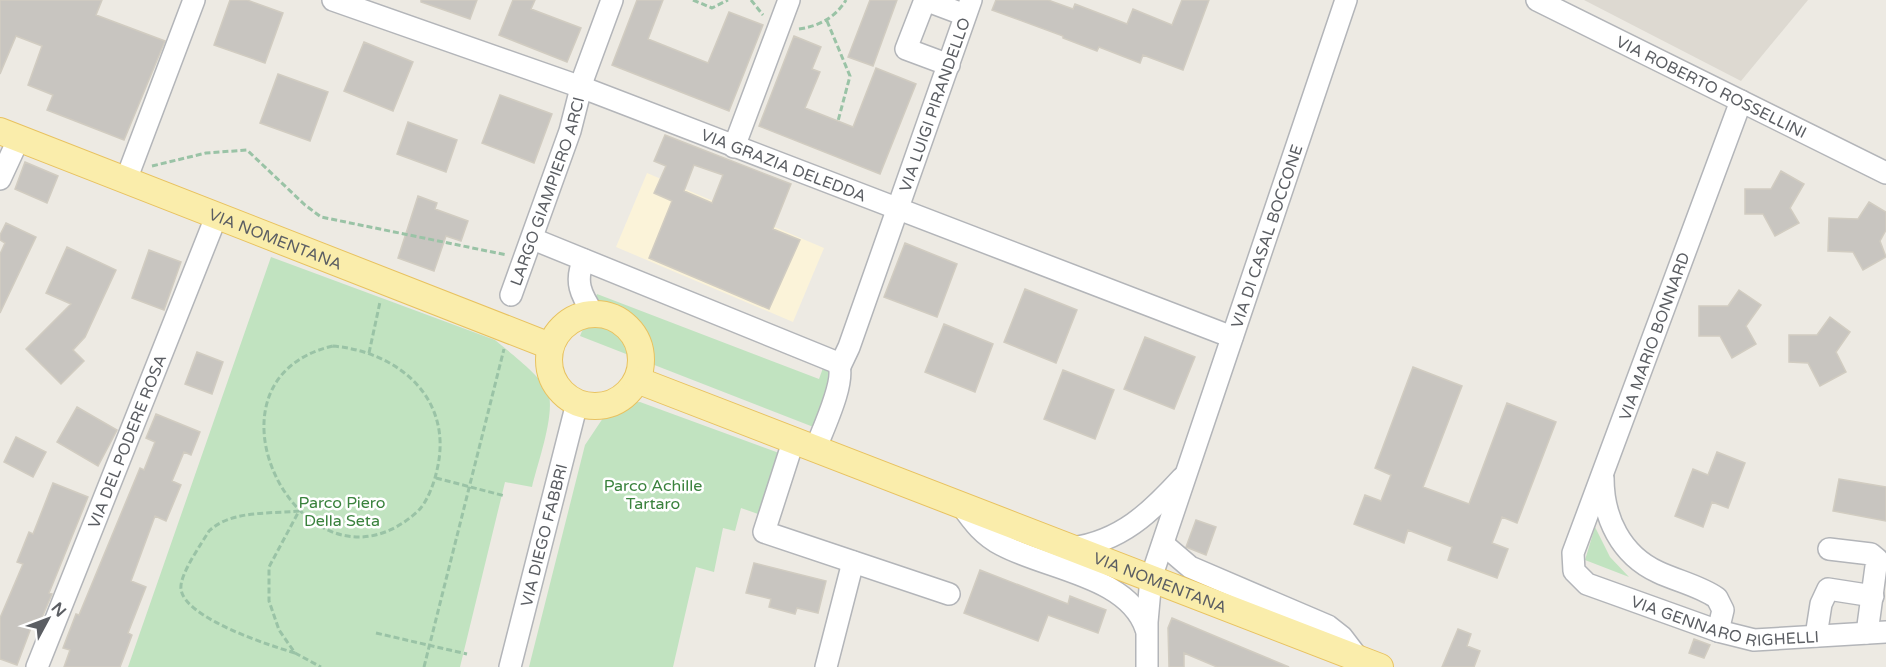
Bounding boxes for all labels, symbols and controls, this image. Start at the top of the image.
street label: VIA LUIGI PIRANDELLO [895,15,975,195]
street label: VIA ROBERTO ROSSELLINI [1613,32,1810,143]
street label: LARGO GIAMPIERO ARCI [506,95,589,289]
street label: VIA GRAZIA DELEDDA [698,125,869,207]
street label: VIA DI CASAL BOCCONE [1227,142,1308,331]
street label: VIA NOMENTANA [206,205,345,275]
street label: VIA MARIO BONNARD [1615,250,1695,423]
street label: VIA DEL PODERE ROSA [84,352,171,531]
street label: VIA DIEGO FABBRI [517,462,572,609]
park label: Parco Achille Tartaro [604,476,702,514]
park label: Parco Piero Della Seta [299,493,385,531]
street label: VIA NOMENTANA [1090,548,1230,618]
north arrow [18,589,78,649]
street label: VIA GENNARO RIGHELLI [1628,592,1820,651]
text: N [47,598,70,621]

